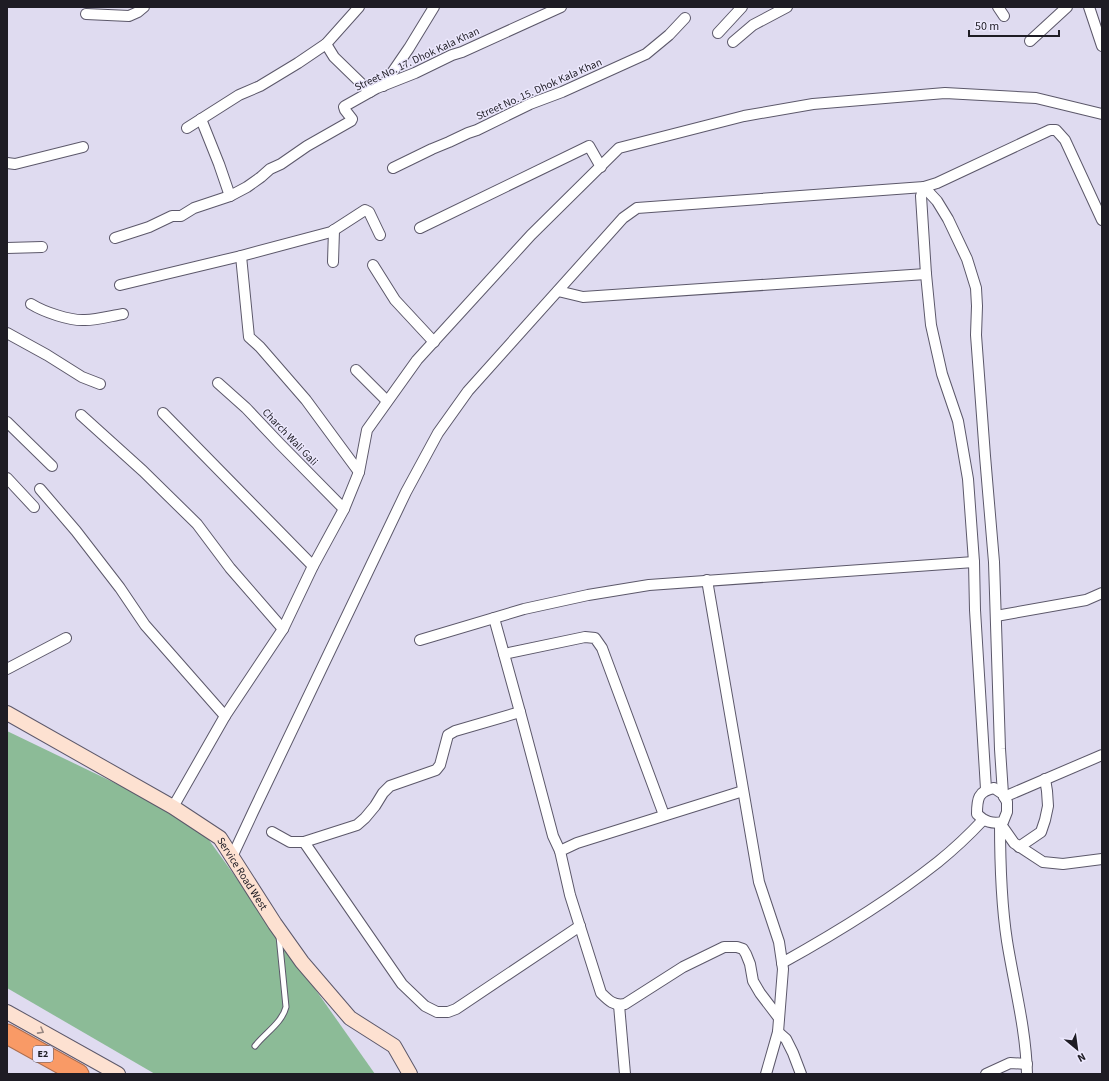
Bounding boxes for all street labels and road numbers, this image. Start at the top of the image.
street label: Street No. 17. Dhok Kala Khan [352,23,482,95]
street label: Street No. 15. Dhok Kala Khan [474,54,604,124]
street label: Charch Wali Gali [259,405,321,469]
street label: Service Road West [214,834,272,913]
road number: E2 [33,1046,53,1062]

